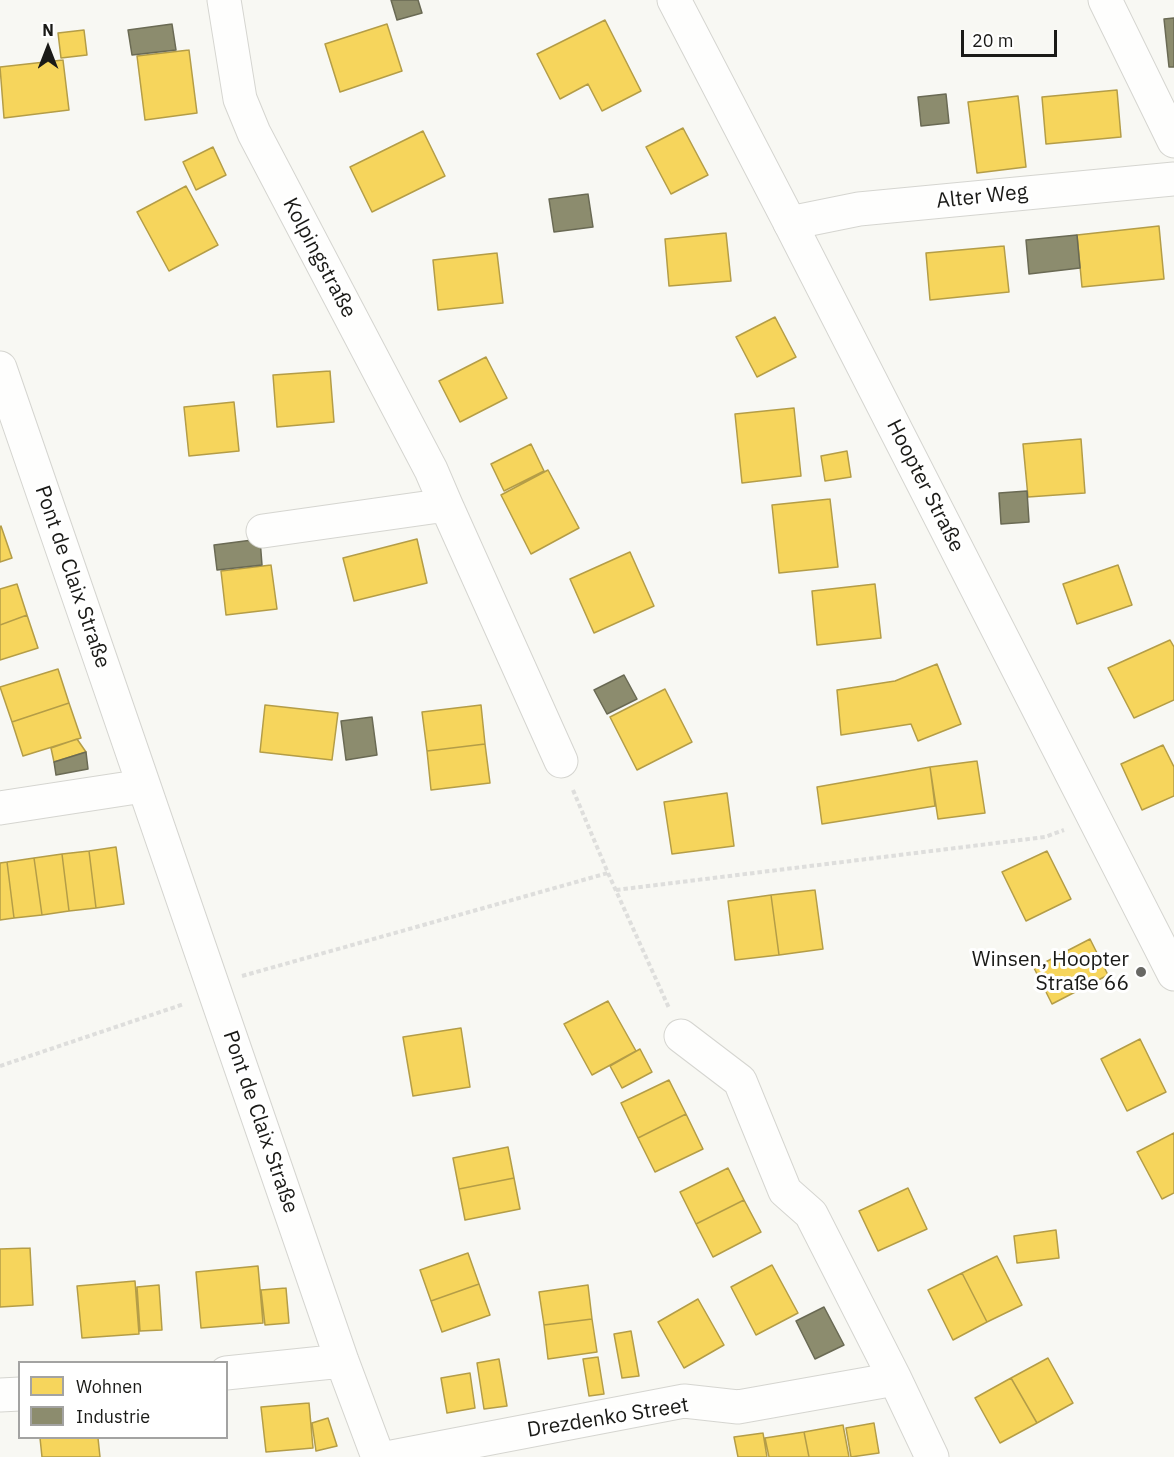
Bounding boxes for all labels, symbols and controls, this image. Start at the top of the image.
north arrow [18,18,78,78]
scale bar [964,18,1060,56]
text: N [42,20,54,40]
text: 20 m [972,29,1014,52]
street label: Alter Weg [935,180,1029,214]
street label: Kolpingstraße [277,194,361,322]
street label: Hoopter Straße [881,416,969,556]
street label: Pont de Claix Straße [29,483,115,671]
place label: Winsen, Hoopter Straße 66 [972,947,1129,997]
marker: Winsen, Hoopter Straße 66 [1134,965,1148,979]
street label: Pont de Claix Straße [217,1028,303,1216]
legend [18,1361,228,1439]
text: Wohnen [76,1375,142,1398]
street label: Drezdenko Street [525,1393,691,1443]
text: Industrie [76,1405,150,1428]

